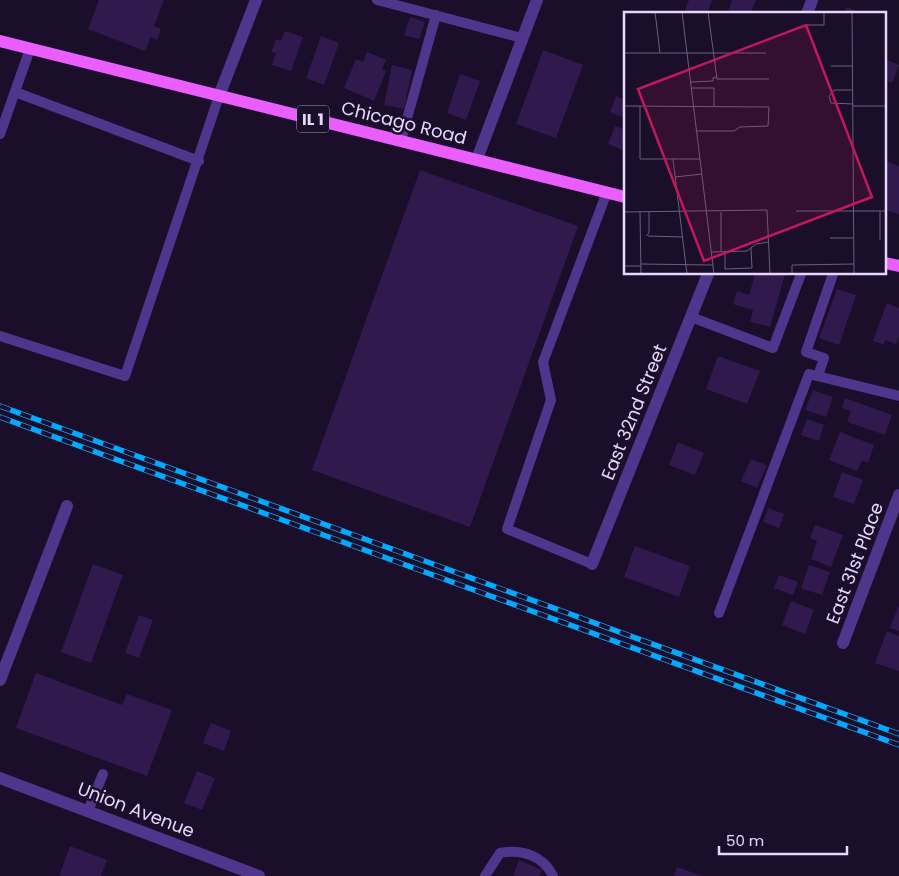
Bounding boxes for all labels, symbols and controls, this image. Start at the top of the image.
inset map [624,12,886,275]
street label: Chicago Road [339,95,469,150]
road number: IL 1 [297,106,329,132]
street label: East 32nd Street [595,340,672,483]
street label: East 31st Place [820,498,889,627]
street label: Union Avenue [74,776,198,843]
scale bar [719,824,846,856]
text: 50 m [726,830,764,851]

